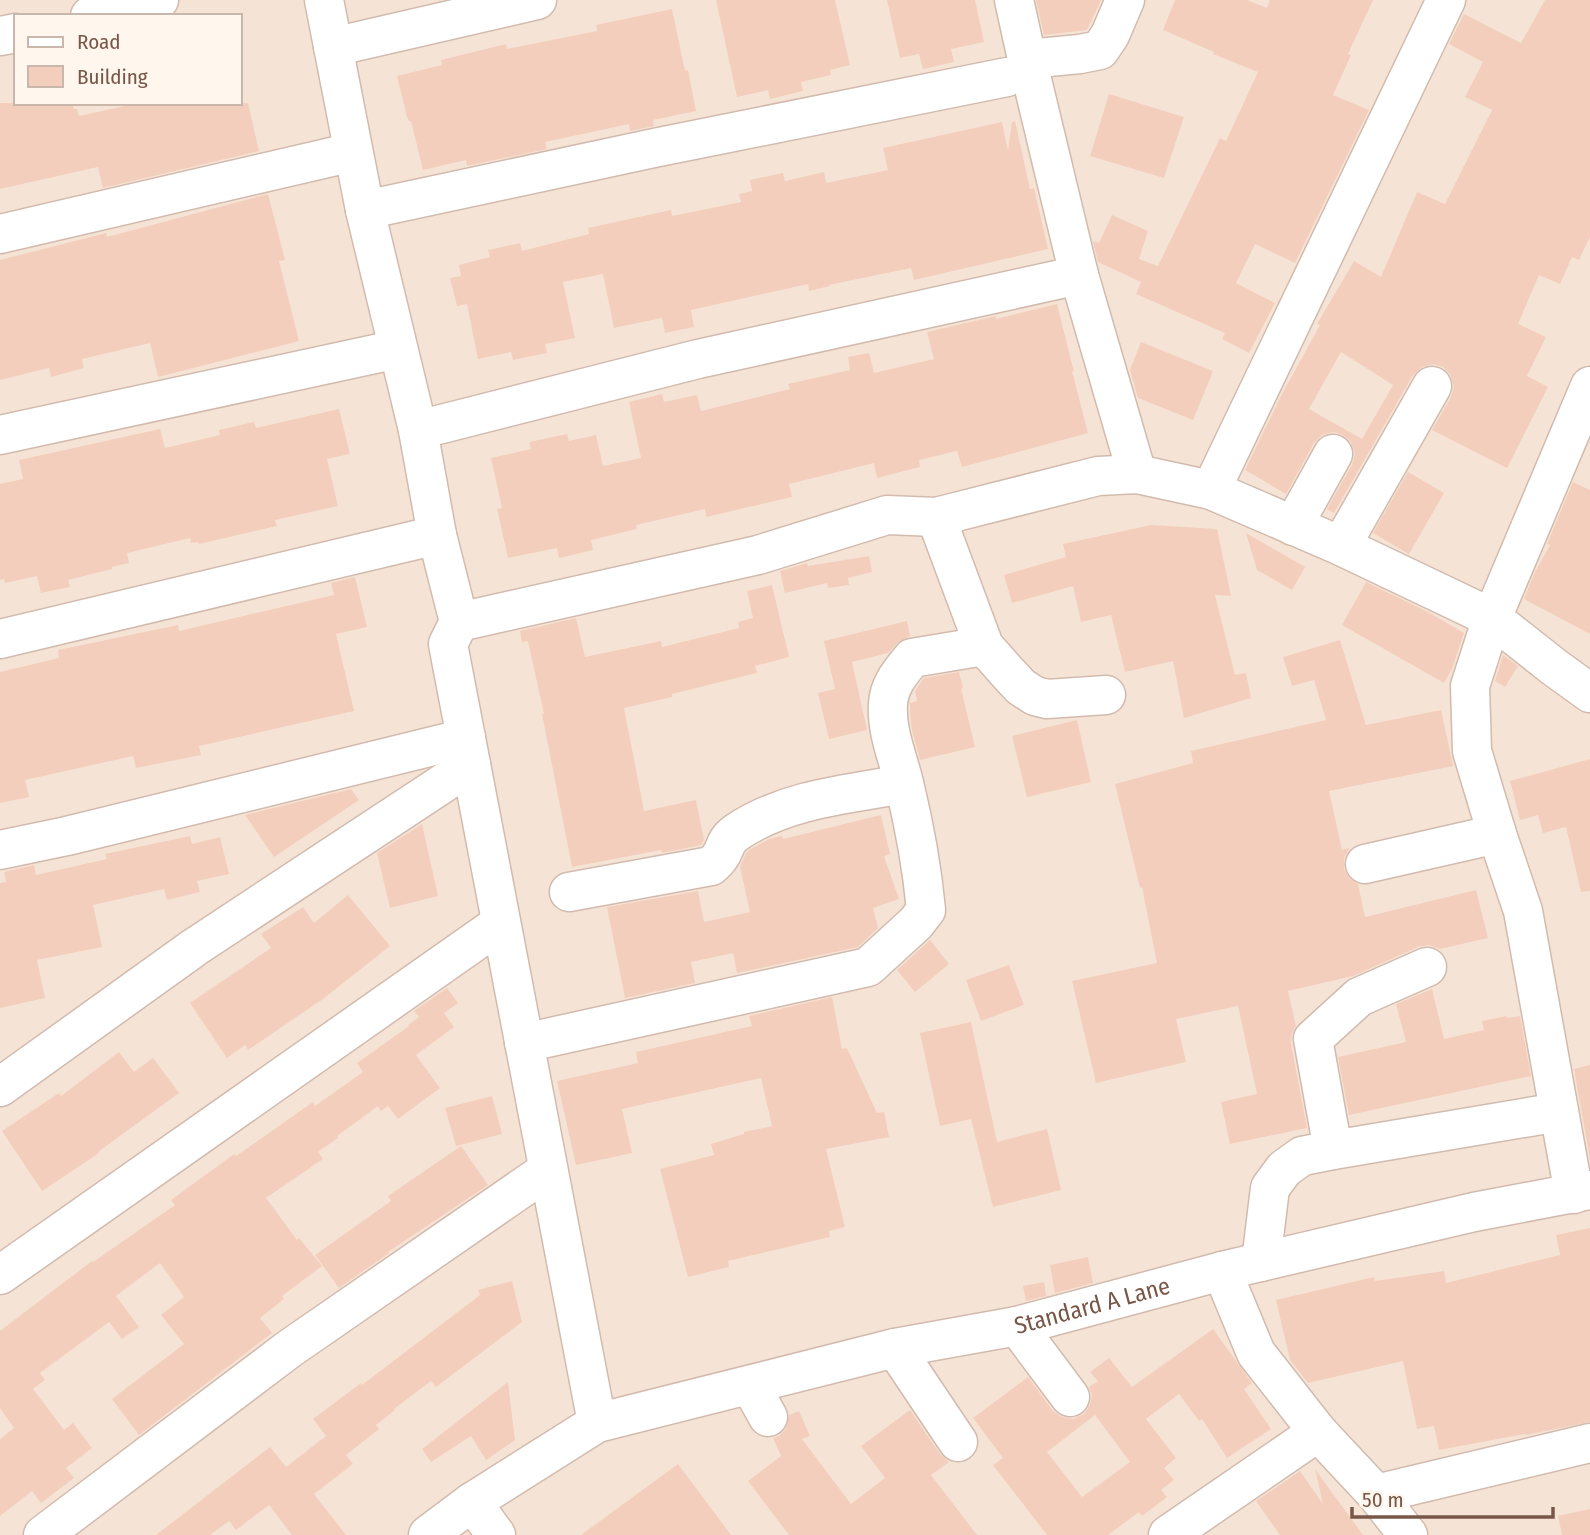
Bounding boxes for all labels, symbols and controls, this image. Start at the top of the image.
legend [14,14,242,105]
text: Road [77,29,121,55]
text: Building [77,64,148,90]
street label: Standard A Lane [1011,1272,1173,1340]
scale bar [1352,1476,1553,1520]
text: 50 m [1362,1487,1404,1513]

